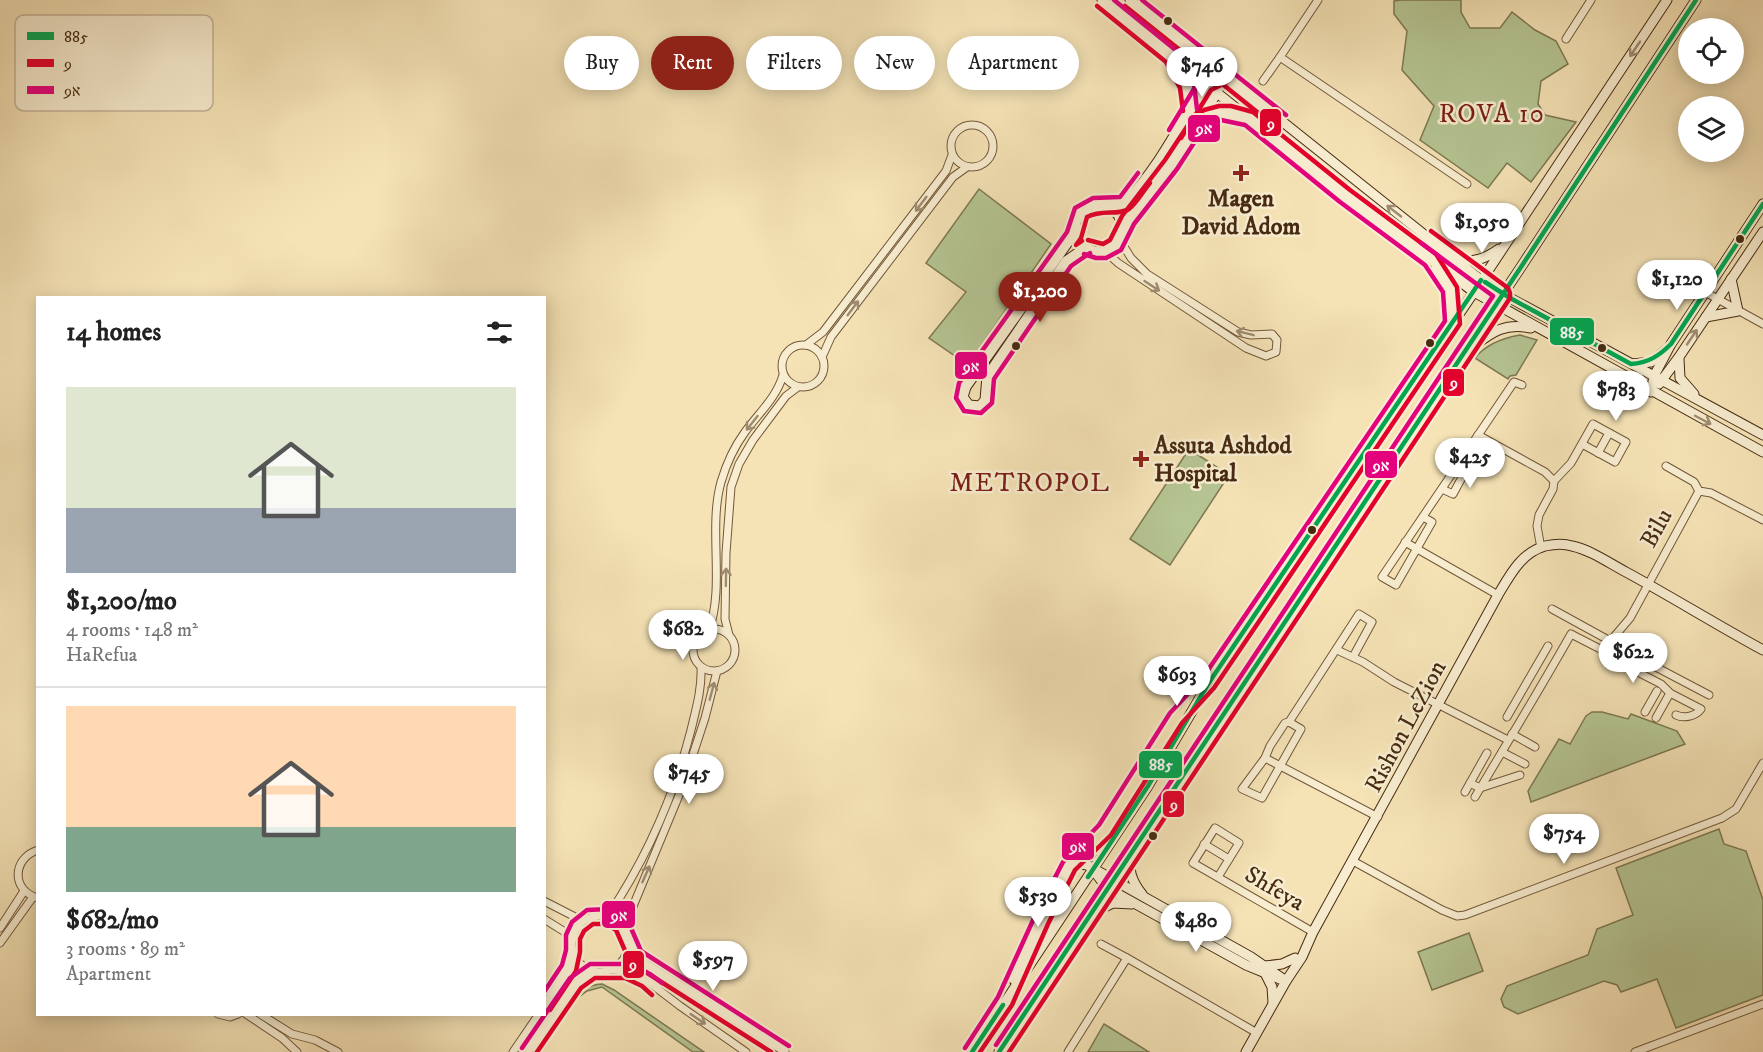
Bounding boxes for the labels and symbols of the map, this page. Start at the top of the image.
legend [15,15,213,111]
unlabelled marker [1162,15,1174,27]
text: 885 [64,27,88,47]
one-way arrow [1629,40,1641,57]
pin: $746 [1166,47,1238,98]
text: 9 [63,54,72,74]
text: 9א [63,81,80,101]
district label: ROVA 10 [1439,98,1545,131]
line badge: 9 [1259,108,1282,137]
line badge: 9א [1187,114,1221,143]
text: 9 [1266,114,1275,134]
text: 9א [1195,119,1213,139]
marker: Magen David Adom [1232,164,1250,182]
place label: Magen David Adom [1182,184,1300,242]
one-way arrow [914,195,927,211]
pin: $1,050 [1433,203,1531,254]
one-way arrow [1387,204,1402,218]
unlabelled marker [1734,233,1746,245]
pin: $1,120 [1628,260,1726,311]
pin: $1,200 [991,272,1089,323]
one-way arrow [1143,280,1159,292]
one-way arrow [847,300,860,316]
line badge: 885 [1549,317,1595,346]
text: 885 [1560,323,1584,343]
one-way arrow [1236,326,1255,338]
one-way arrow [1687,329,1699,346]
unlabelled marker [1424,337,1436,349]
unlabelled marker [1010,340,1022,352]
unlabelled marker [1596,342,1608,354]
line badge: 9א [954,351,988,380]
text: 9א [962,357,980,377]
line badge: 9 [1442,368,1465,397]
pin: $783 [1580,371,1652,422]
text: 9 [1449,373,1458,393]
one-way arrow [1694,414,1711,426]
one-way arrow [745,415,758,431]
place label: Assuta Ashdod Hospital [1153,431,1292,489]
pin: $425 [1434,438,1506,489]
marker: Assuta Ashdod Hospital [1132,450,1150,468]
line badge: 9א [1364,450,1398,479]
text: 9א [1372,456,1390,476]
district label: METROPOL [949,467,1111,500]
street label: Bilu [1634,504,1680,553]
unlabelled marker [1306,524,1318,536]
one-way arrow [720,568,732,588]
pin: $682 [647,610,719,661]
pin: $622 [1597,633,1669,684]
street label: Rishon LeZion [1359,655,1453,798]
pin: $693 [1141,656,1213,707]
one-way arrow [707,681,718,700]
line badge: 885 [1138,750,1183,779]
pin: $745 [653,754,725,805]
text: 885 [1149,755,1173,775]
line badge: 9 [1162,790,1185,818]
text: 9 [1169,795,1178,815]
pin: $754 [1528,814,1600,865]
unlabelled marker [1147,830,1159,842]
line badge: 9א [1061,832,1095,861]
text: 9א [1069,837,1087,857]
street label: Shfeya [1239,860,1311,918]
one-way arrow [641,865,653,883]
pin: $530 [1002,877,1074,928]
line badge: 9א [601,900,636,929]
pin: $480 [1160,902,1232,953]
text: 9א [610,906,628,926]
pin: $597 [677,941,749,992]
line badge: 9 [622,950,645,979]
text: 9 [628,955,637,975]
one-way arrow [689,1013,705,1025]

